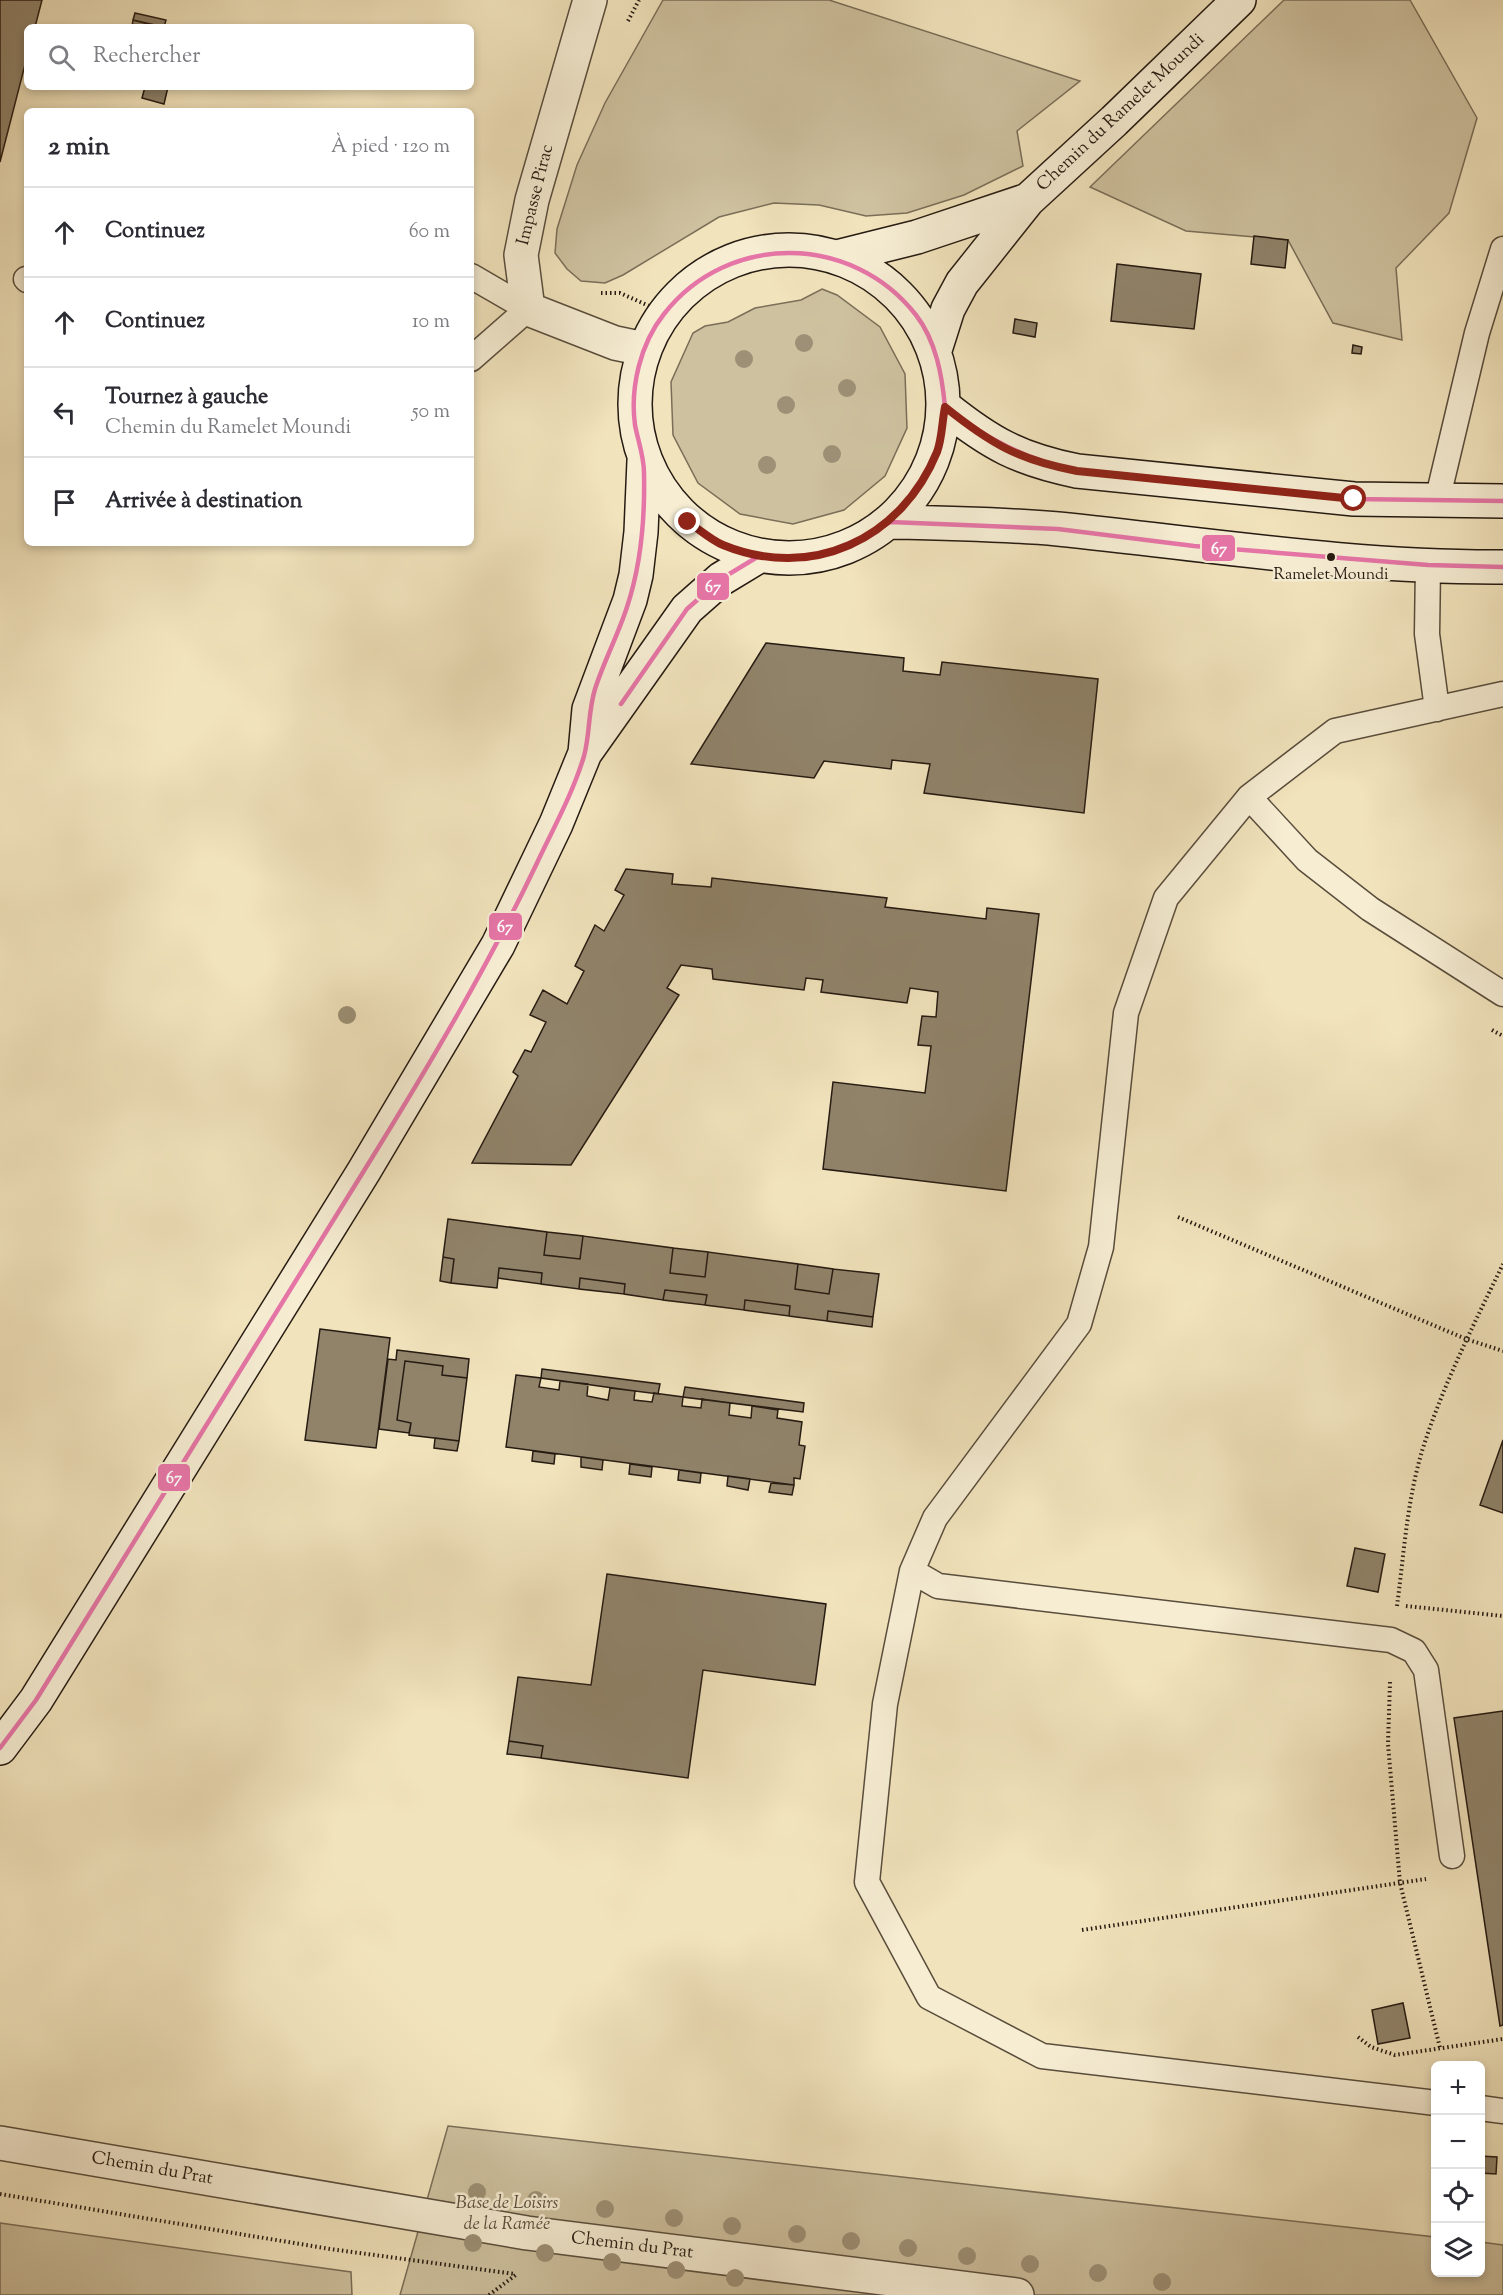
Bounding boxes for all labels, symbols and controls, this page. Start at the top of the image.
search box [24,24,474,90]
street label: Chemin du Ramelet Moundi [1031,28,1211,198]
icon: search [45,41,78,74]
text: Rechercher [93,41,200,73]
text: 2 min [48,129,110,166]
text: À pied · 120 m [331,133,450,162]
street label: Impasse Pirac [511,142,561,248]
icon: ahead [48,216,81,249]
text: Continuez [105,216,205,248]
text: 60 m [409,218,450,247]
icon: ahead [48,306,81,339]
text: Continuez [105,306,205,338]
text: 10 m [412,308,450,337]
text: Tournez à gauche [105,382,268,414]
icon: left [48,396,81,429]
text: 50 m [412,398,450,427]
text: Chemin du Ramelet Moundi [105,414,351,443]
route start [1340,485,1366,511]
icon: arrive [48,486,81,519]
text: Arrivée à destination [105,486,302,518]
route end [674,508,700,534]
line badge: 67 [1201,534,1236,562]
text: 67 [1211,539,1228,562]
marker: Ramelet Moundi [1325,551,1337,563]
place label: Ramelet Moundi [1273,564,1389,587]
line badge: 67 [696,572,730,601]
text: 67 [705,577,722,600]
line badge: 67 [488,912,523,941]
text: 67 [497,917,514,940]
line badge: 67 [157,1463,191,1492]
text: 67 [166,1468,183,1491]
map controls [1431,2061,1485,2277]
button: + [1431,2061,1485,2115]
button: − [1431,2115,1485,2169]
street label: Chemin du Prat [89,2146,215,2192]
button: locate [1431,2169,1485,2223]
park label: Base de Loisirs de la Ramée [456,2191,558,2238]
button: layers [1431,2223,1485,2277]
street label: Chemin du Prat [569,2226,695,2266]

